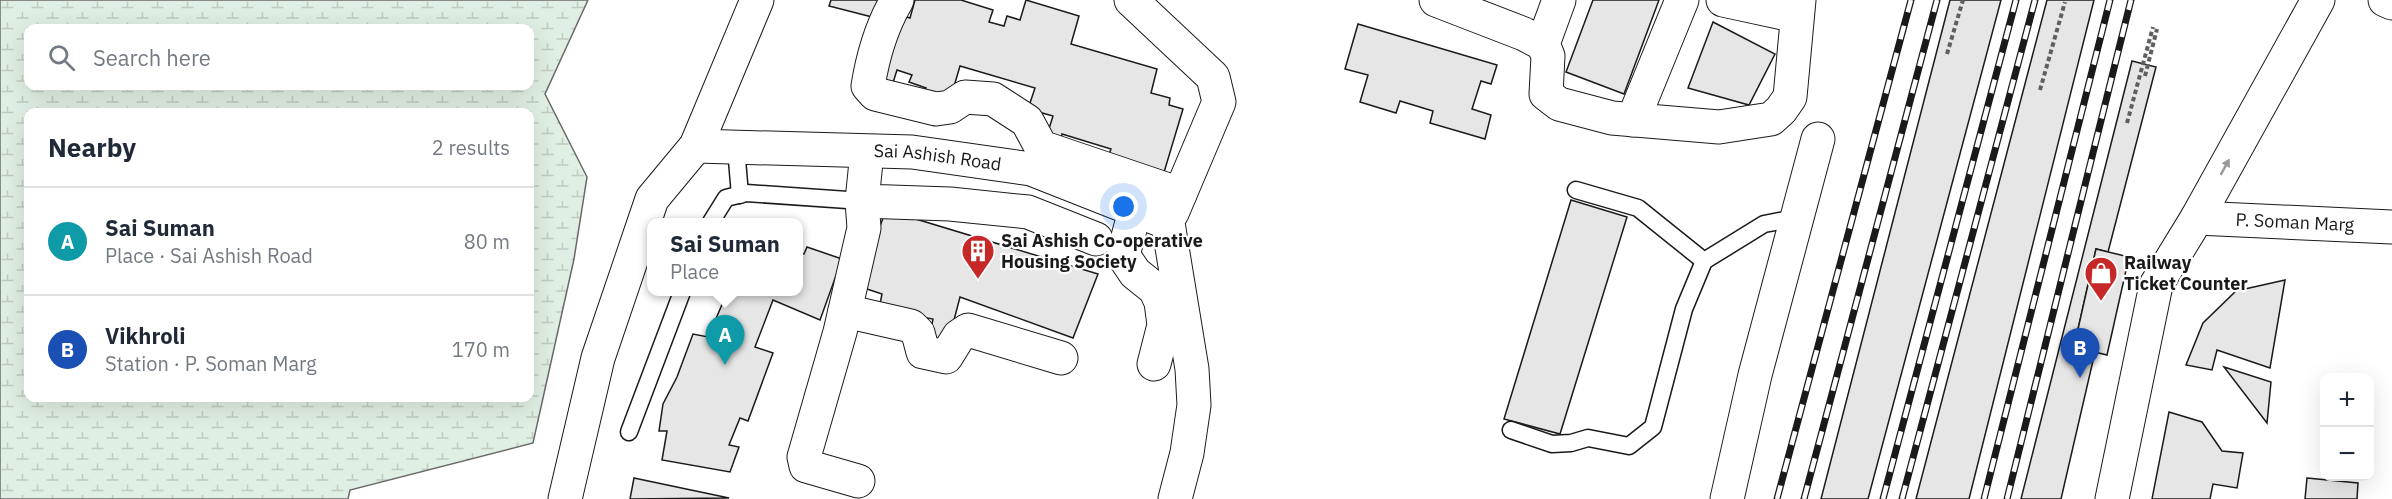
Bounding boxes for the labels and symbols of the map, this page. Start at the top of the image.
street label: Sai Ashish Road [873,139,1003,176]
one-way arrow [2220,158,2230,175]
your location [1109,192,1138,221]
street label: P. Soman Marg [2235,208,2355,236]
place label: Sai Ashish Co-operative Housing Society [1001,229,1203,273]
building icon: Sai Ashish Co-operative Housing Society [960,233,996,280]
place label: Railway Ticket Counter [2124,251,2248,295]
shop icon: Railway Ticket Counter [2083,255,2119,302]
pin: A [706,316,744,365]
pin: B [2060,328,2100,378]

